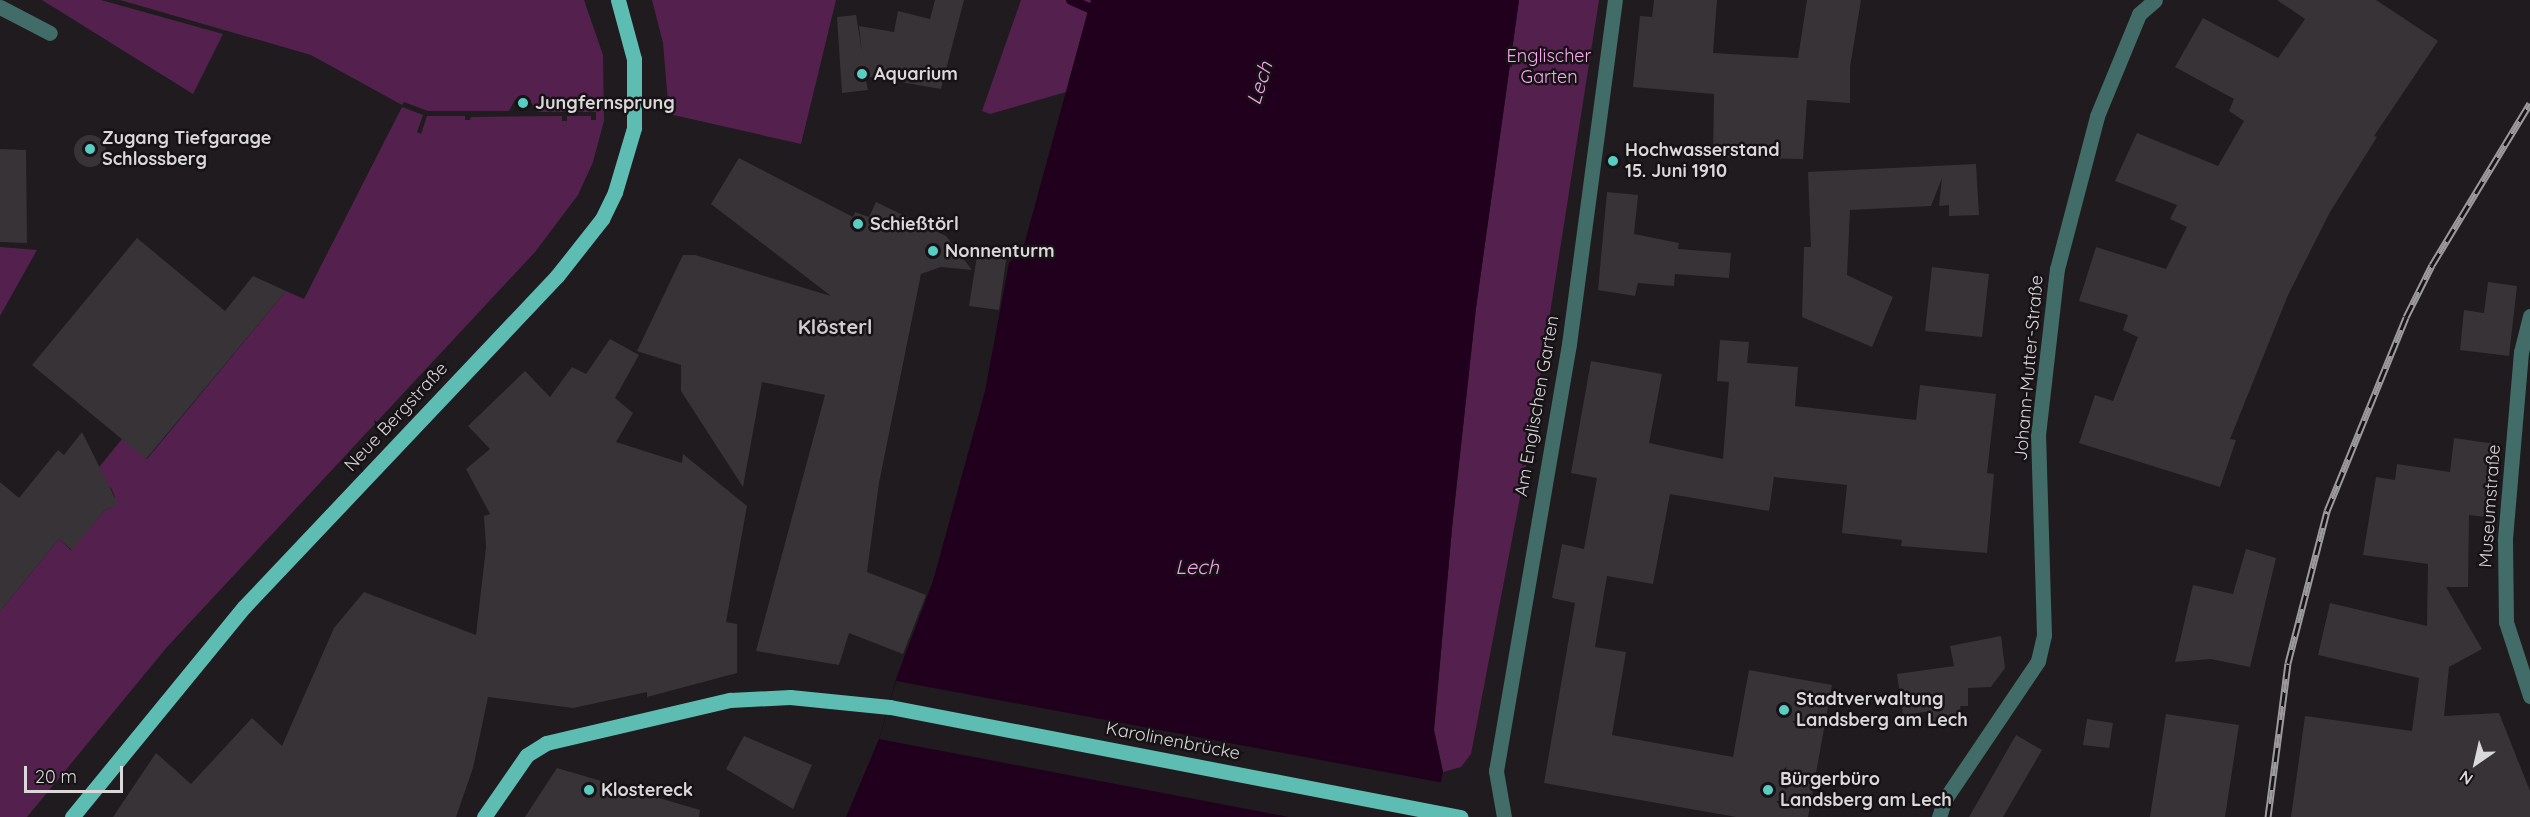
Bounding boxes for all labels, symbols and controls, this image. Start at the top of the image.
park label: Englischer Garten [1507,46,1591,88]
water label: Lech [1241,59,1277,107]
place label: Aquarium [874,63,958,85]
marker: Aquarium [855,67,869,81]
place label: Jungfernsprung [535,92,675,114]
marker: Jungfernsprung [516,96,530,110]
place label: Zugang Tiefgarage Schlossberg [102,128,271,170]
place label: Hochwasserstand 15. Juni 1910 [1625,140,1779,182]
marker: Zugang Tiefgarage Schlossberg [83,142,97,156]
marker: Hochwasserstand 15. Juni 1910 [1606,154,1620,168]
place label: Schießtörl [870,213,959,235]
marker: Schießtörl [851,217,865,231]
place label: Nonnenturm [945,240,1055,262]
marker: Nonnenturm [926,244,940,258]
street label: Johann-Mutter-Straße [2010,274,2048,462]
district label: Klösterl [798,314,872,338]
street label: Am Englischen Garten [1510,314,1564,498]
street label: Neue Bergstraße [340,358,452,476]
street label: Museumstraße [2475,444,2505,568]
water label: Lech [1175,554,1219,578]
place label: Stadtverwaltung Landsberg am Lech [1796,689,1968,732]
marker: Stadtverwaltung Landsberg am Lech [1777,703,1791,717]
street label: Karolinenbrücke [1104,717,1242,765]
north arrow [2446,733,2506,793]
scale bar [27,754,126,792]
text: 20 m [35,765,77,788]
text: N [2455,766,2476,790]
place label: Bürgerbüro Landsberg am Lech [1780,769,1952,812]
place label: Klostereck [601,779,693,801]
marker: Klostereck [582,783,596,797]
marker: Bürgerbüro Landsberg am Lech [1761,783,1775,797]

